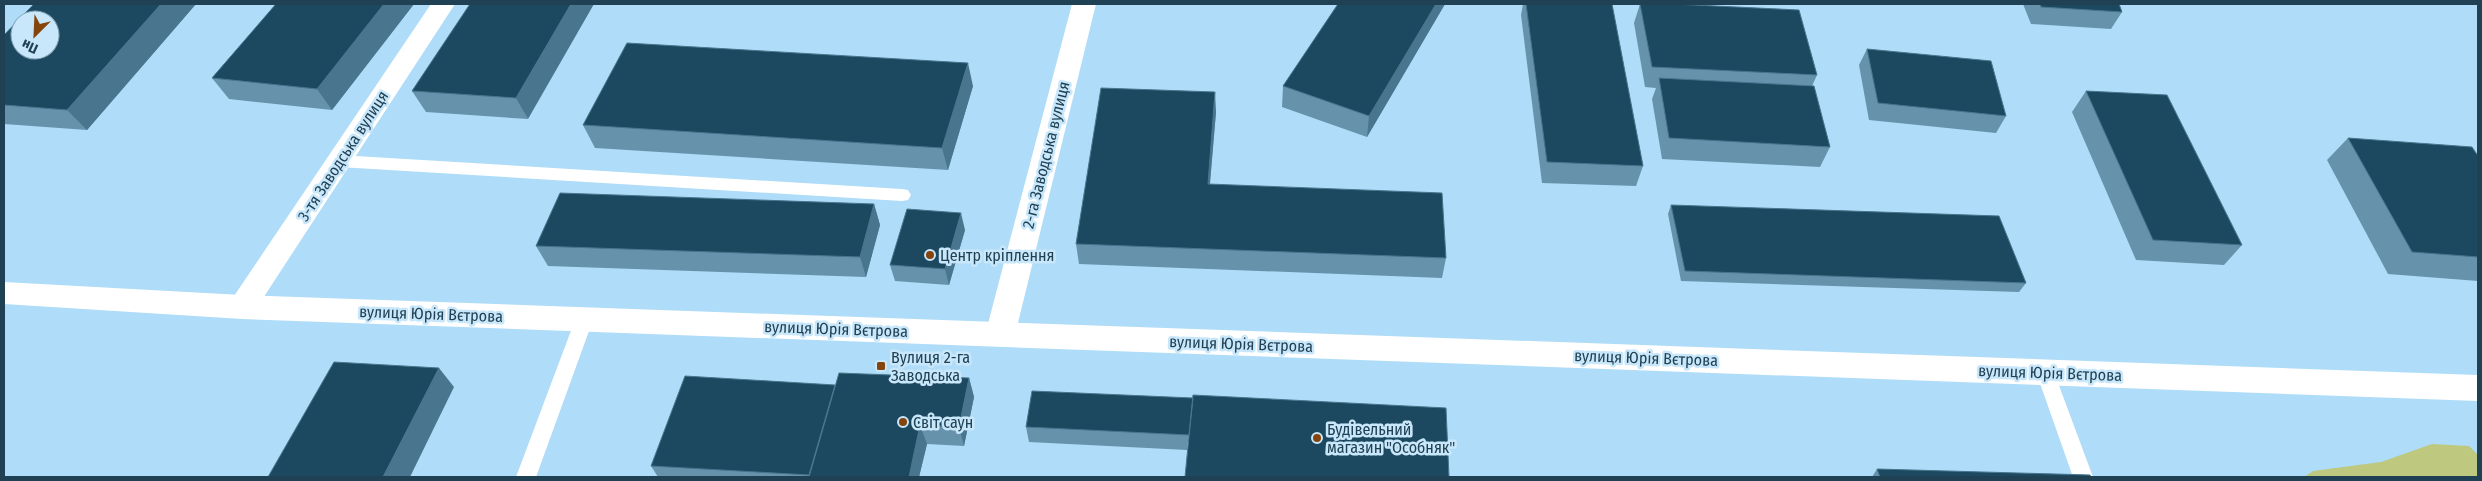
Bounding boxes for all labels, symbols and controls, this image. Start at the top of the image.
north arrow [10,10,60,60]
text: Пн [19,35,41,57]
street label: 2-га Заводська вулиця [1019,79,1073,231]
street label: 3-тя Заводська вулиця [294,87,392,225]
place label: Центр кріплення [940,246,1055,265]
marker: Центр кріплення [924,249,936,261]
street label: вулиця Юрія Вєтрова [359,302,503,326]
street label: вулиця Юрія Вєтрова [764,317,908,341]
street label: вулиця Юрія Вєтрова [1169,332,1313,356]
street label: вулиця Юрія Вєтрова [1574,346,1718,370]
place label: Вулиця 2-га Заводська [891,348,970,385]
marker: Вулиця 2-га Заводська [875,360,887,372]
street label: вулиця Юрія Вєтрова [1978,361,2122,385]
place label: Світ саун [913,413,973,432]
marker: Світ саун [897,416,909,428]
place label: Будівельний магазин "Особняк" [1327,420,1455,457]
marker: Будівельний магазин "Особняк" [1311,432,1323,444]

